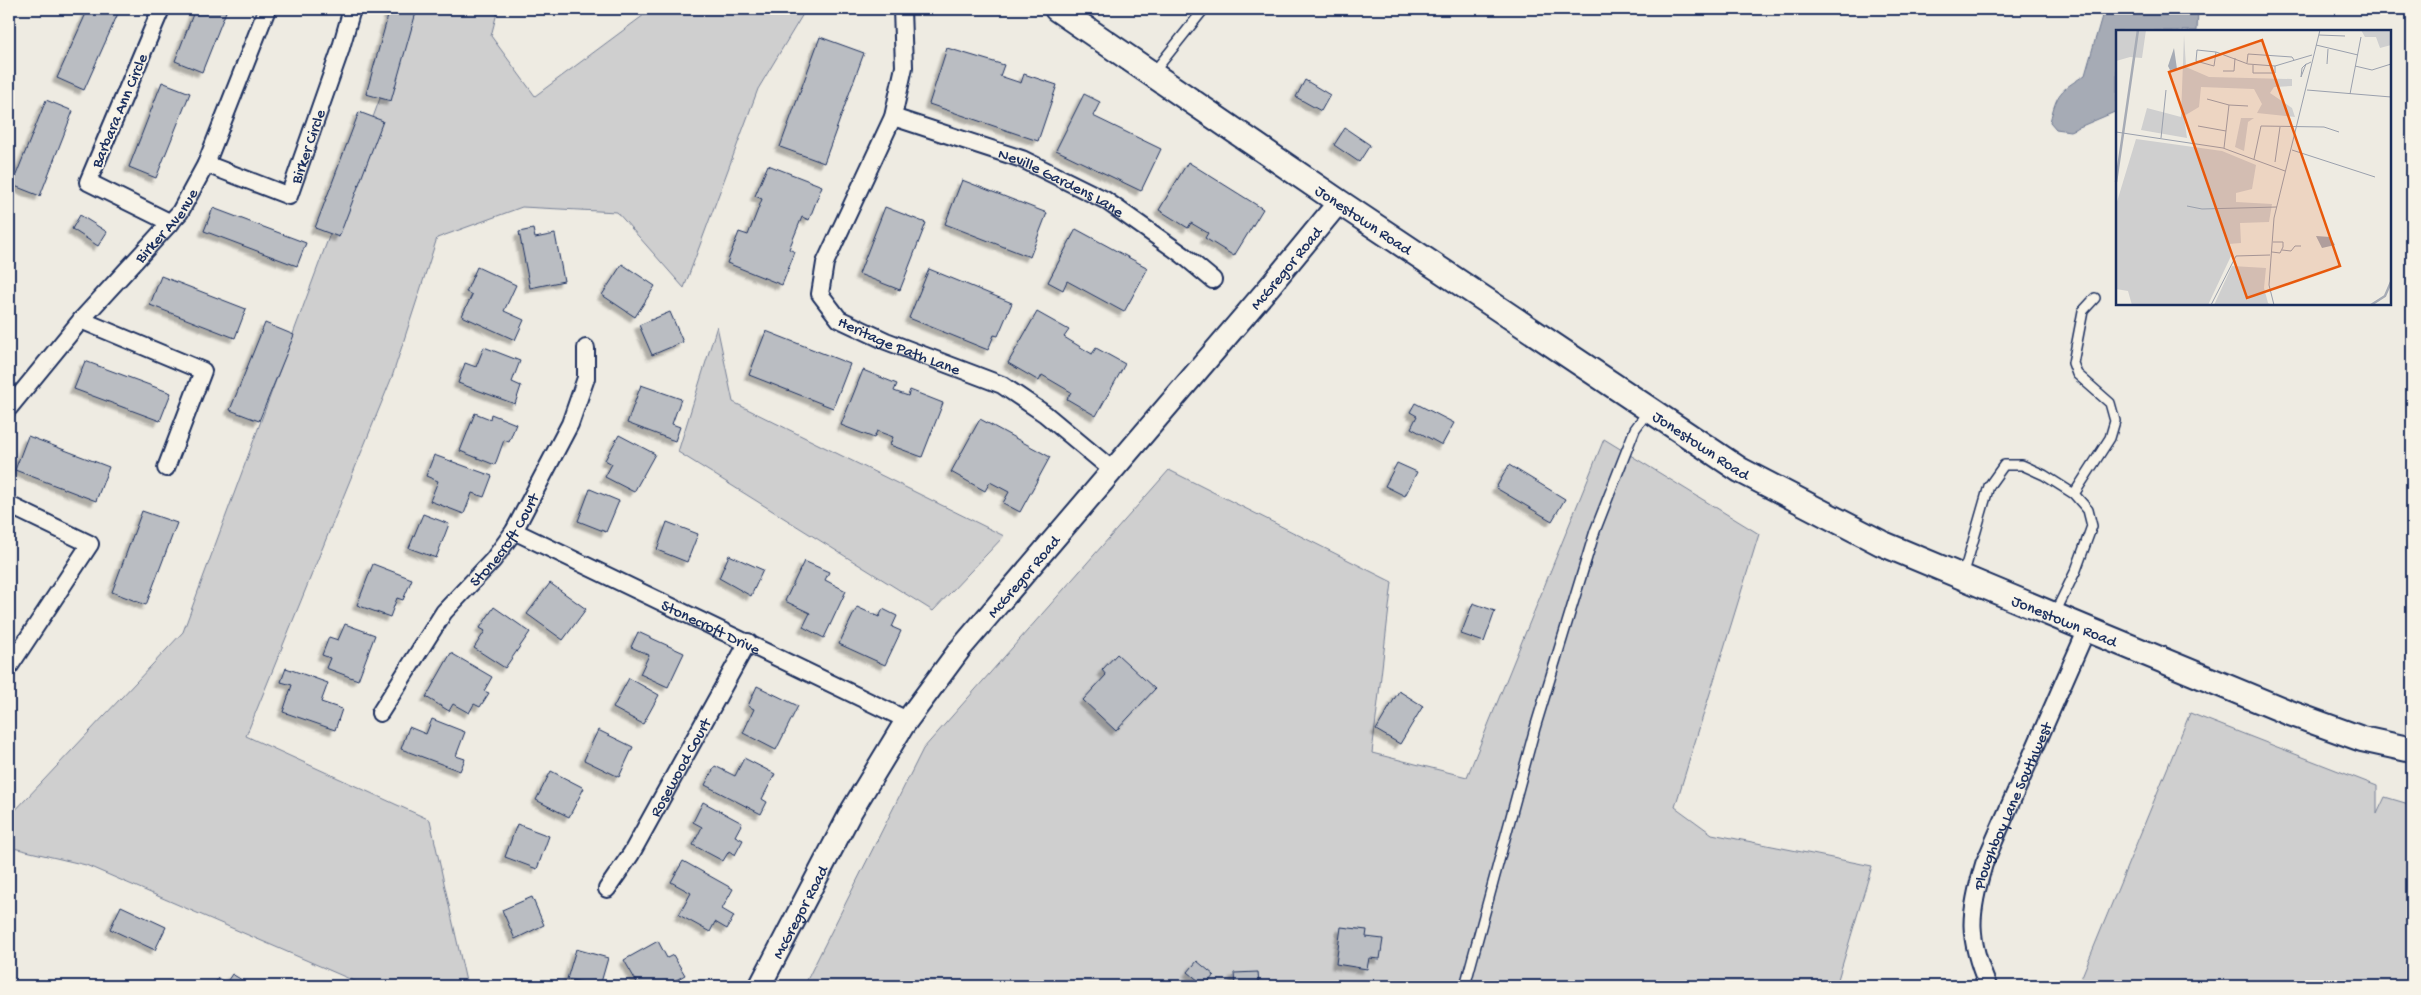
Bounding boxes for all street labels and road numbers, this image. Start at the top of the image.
street label: Barbara Ann Circle [88,51,154,172]
street label: Birker Circle [288,107,332,188]
street label: Neville Gardens Lane [995,146,1127,224]
street label: Jonestown Road [1310,182,1415,262]
street label: Birker Avenue [131,186,204,269]
street label: McGregor Road [1248,223,1329,315]
street label: Heritage Path Lane [834,314,963,382]
street label: Jonestown Road [1648,408,1753,487]
street label: Stonecroft Court [467,490,546,592]
street label: McGregor Road [985,532,1067,623]
street label: Jonestown Road [2008,593,2120,654]
street label: Stonecroft Drive [657,597,763,661]
street label: Rosewood Court [647,715,718,821]
street label: Ploughboy Lane Southwest [1971,719,2059,893]
street label: McGregor Road [770,862,835,963]

